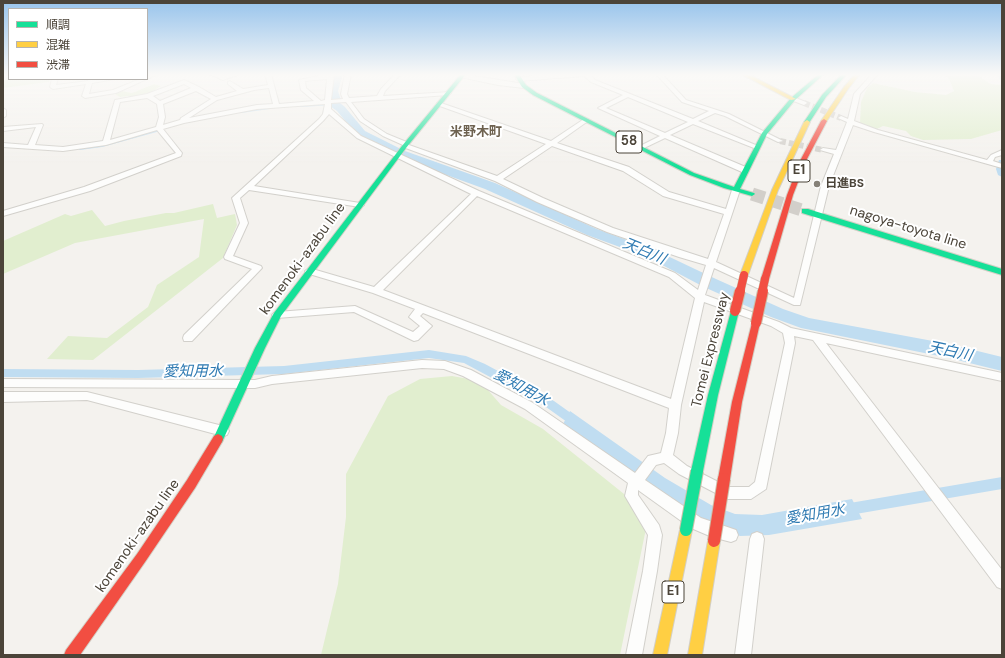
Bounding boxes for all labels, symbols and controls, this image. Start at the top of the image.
legend [8,8,148,80]
text: 順調 [46,17,70,33]
text: 混雑 [46,37,70,53]
text: 渋滞 [46,57,70,73]
district label: 米野木町 [450,125,502,141]
road number: 58 [616,131,642,153]
road number: E1 [788,160,810,182]
place label: 日進BS [825,177,864,191]
marker: 日進BS [812,179,822,189]
street label: komenoki-azabu line [257,200,349,318]
street label: nagoya-toyota line [848,202,968,254]
water label: 天白川 [620,235,668,269]
street label: Tomei Expressway [689,291,733,409]
water label: 天白川 [926,339,974,365]
water label: 愛知用水 [163,362,223,382]
water label: 愛知用水 [490,366,552,410]
street label: komenoki-azabu line [93,476,183,596]
water label: 愛知用水 [784,501,846,529]
road number: E1 [662,581,684,603]

